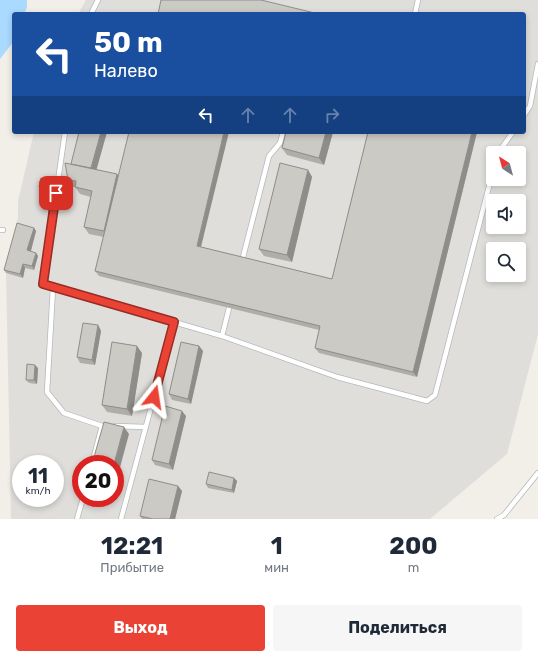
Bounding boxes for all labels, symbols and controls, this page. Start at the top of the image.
text: 50 m [94,26,163,59]
icon: left [28,28,80,80]
text: Налево [94,60,158,82]
icon: left [195,104,217,126]
icon: ahead [237,104,259,126]
icon: ahead [279,104,301,126]
icon: right [321,104,343,126]
north arrow [486,146,526,186]
map controls [486,146,526,282]
pin [39,176,73,210]
icon: arrive [45,182,67,204]
button: sound [486,194,526,234]
button: search [486,242,526,282]
position arrow [133,376,175,418]
speed limit sign: 20 [72,455,124,507]
text: 11 [28,464,48,488]
text: km/h [26,485,50,497]
text: 12:21 [101,532,163,560]
text: 1 [271,532,283,560]
text: 200 [389,532,438,560]
text: Прибытие [100,560,164,575]
text: мин [264,560,289,575]
text: m [408,560,419,575]
button: Выход [16,605,265,651]
button: Поделиться [273,605,522,651]

